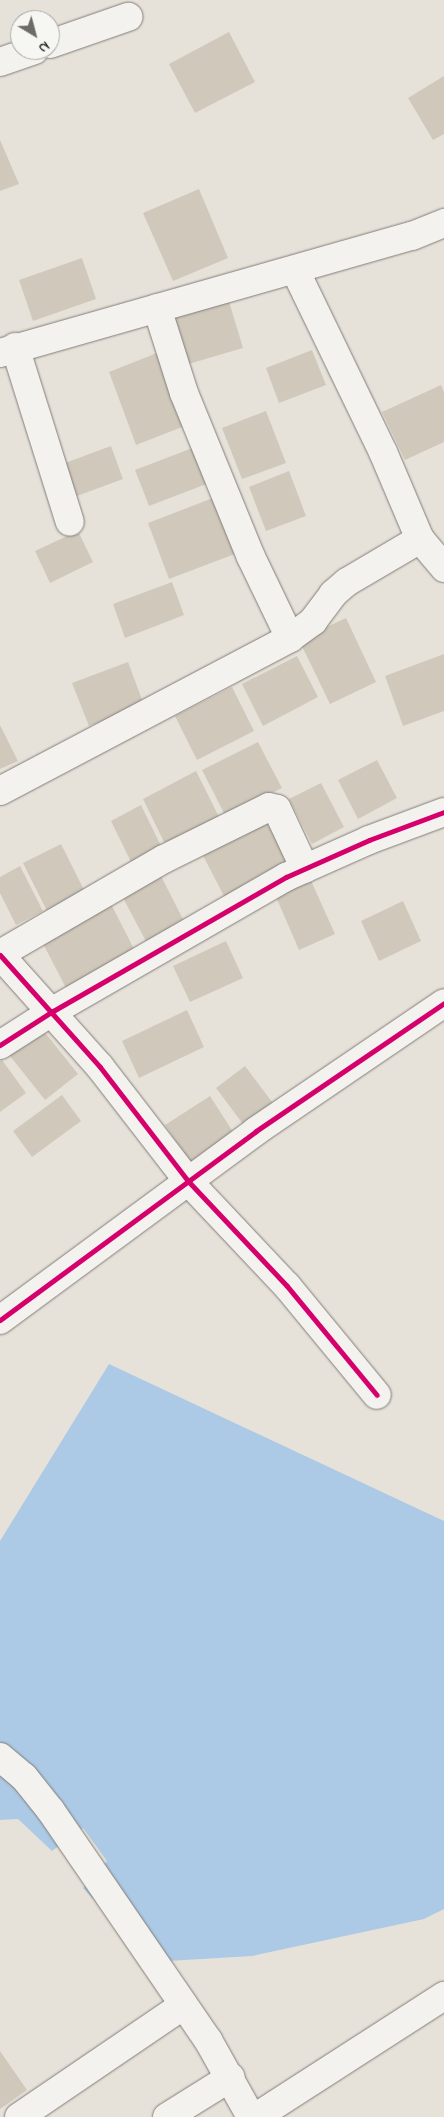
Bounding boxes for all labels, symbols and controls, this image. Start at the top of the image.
north arrow [10,10,60,60]
text: N [34,35,54,58]

